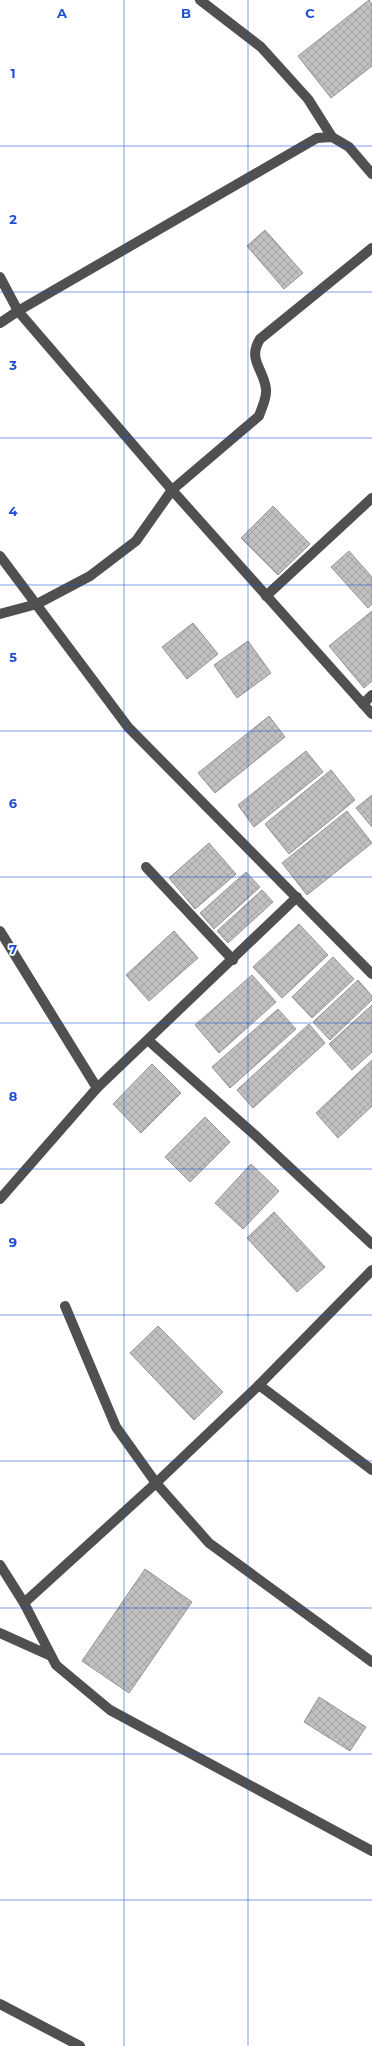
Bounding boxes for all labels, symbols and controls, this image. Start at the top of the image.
text: A [56,5,68,21]
text: B [181,5,191,21]
text: C [305,5,315,21]
text: 1 [10,65,16,81]
text: 2 [9,211,17,227]
text: 3 [8,357,17,373]
text: 4 [9,503,18,519]
text: 5 [9,649,17,665]
text: 6 [9,795,18,811]
text: 7 [9,941,17,957]
text: 8 [9,1088,18,1104]
text: 9 [9,1234,17,1250]

